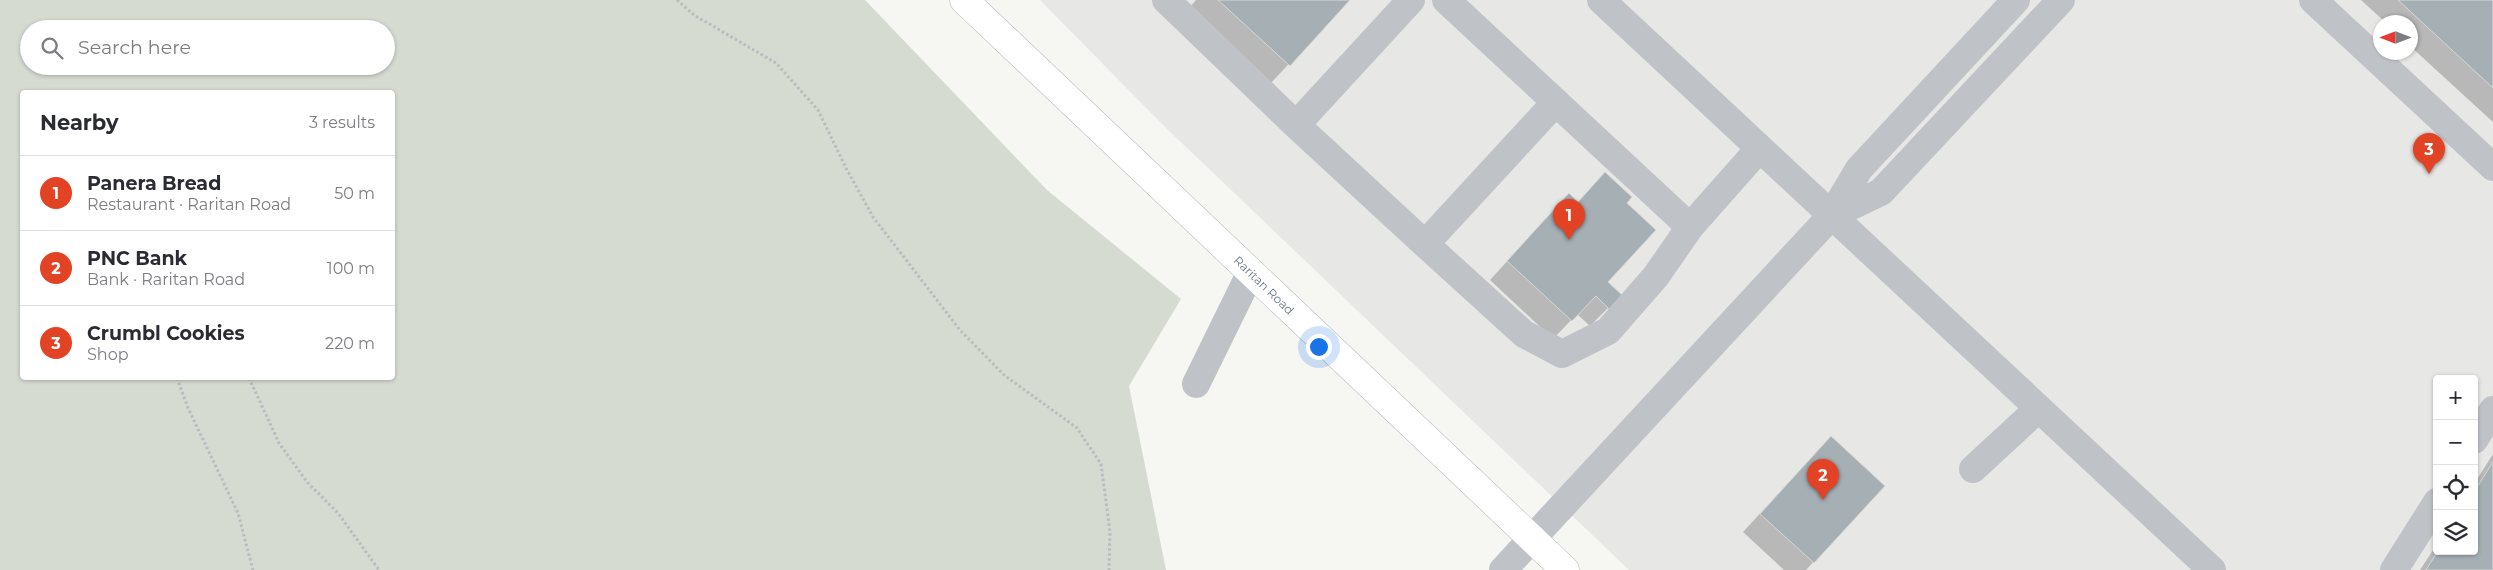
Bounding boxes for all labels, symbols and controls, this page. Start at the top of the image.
north arrow [2373,15,2418,60]
search box [20,20,395,75]
icon: search [38,34,66,62]
text: Search here [78,36,191,59]
text: Nearby [40,110,119,135]
text: 3 results [309,113,375,132]
pin: 3 [2413,133,2445,174]
text: Panera Bread [87,172,221,195]
text: 1 [53,184,59,203]
text: 50 m [334,184,375,203]
text: Restaurant · Raritan Road [87,195,291,214]
pin: 1 [1553,199,1585,240]
text: PNC Bank [87,247,187,270]
street label: Raritan Road [1231,253,1297,317]
text: 2 [51,259,61,278]
text: 100 m [327,259,375,278]
text: Bank · Raritan Road [87,270,245,289]
text: Crumbl Cookies [87,322,245,345]
text: 3 [51,334,61,353]
text: 220 m [325,334,375,353]
your location [1306,334,1332,360]
text: Shop [87,345,129,364]
map controls [2433,375,2478,555]
button: + [2433,375,2478,420]
button: − [2433,420,2478,465]
pin: 2 [1807,459,1839,500]
button: locate [2433,465,2478,510]
button: layers [2433,510,2478,555]

